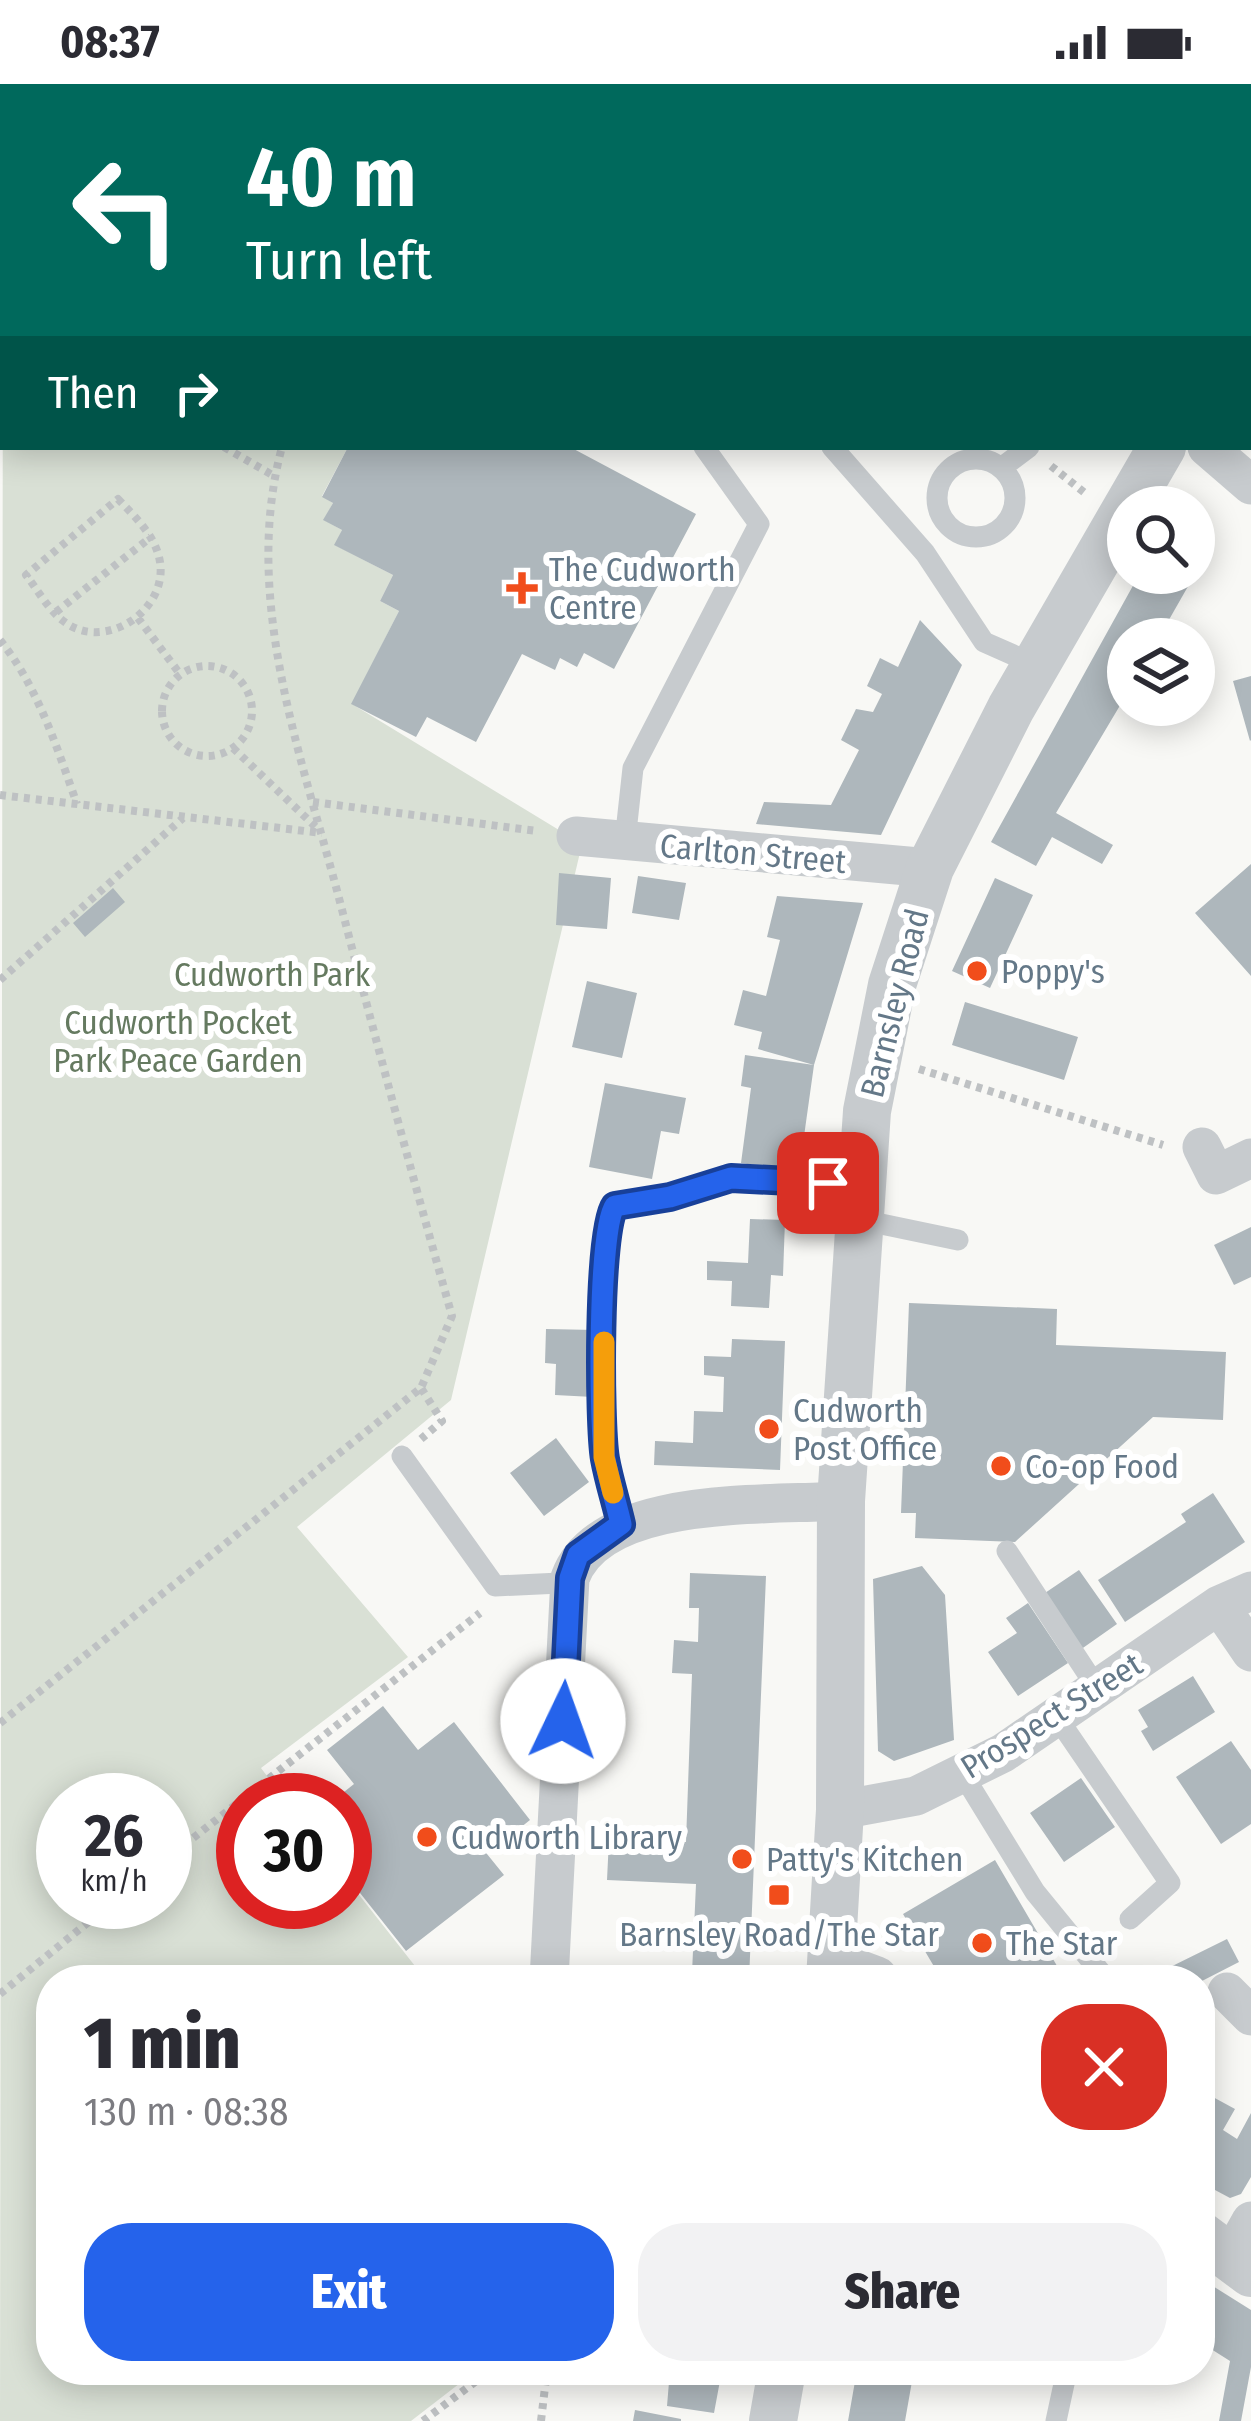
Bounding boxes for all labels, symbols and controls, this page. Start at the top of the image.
text: 08:37 [60,15,160,69]
text: 40 m [246,127,417,228]
icon: left [48,132,204,288]
text: Turn left [246,229,432,293]
icon: right [163,360,229,426]
text: Then [48,366,139,420]
map controls [1107,486,1215,726]
button: search [1107,486,1215,594]
place label: The Cudworth Centre [549,550,736,628]
marker: The Cudworth Centre [506,572,538,604]
button: layers [1107,618,1215,726]
street label: Carlton Street [658,826,848,882]
street label: Barnsley Road [852,905,938,1102]
place label: Poppy's [1001,952,1105,992]
park label: Cudworth Park [174,955,371,995]
marker: Poppy's [964,958,990,984]
park label: Cudworth Pocket Park Peace Garden [53,1003,303,1081]
pin [777,1132,879,1234]
icon: arrive [795,1150,861,1216]
place label: Cudworth Post Office [793,1391,937,1469]
marker: Cudworth Post Office [756,1416,782,1442]
place label: Co-op Food [1025,1447,1179,1487]
marker: Co-op Food [988,1453,1014,1479]
street label: Prospect Street [953,1644,1150,1787]
position arrow [500,1658,626,1784]
speed limit sign: 30 [216,1773,372,1929]
text: 26 [84,1800,144,1872]
place label: Cudworth Library [451,1818,682,1858]
marker: Cudworth Library [414,1824,440,1850]
place label: Patty's Kitchen [766,1840,963,1880]
marker: Patty's Kitchen [729,1846,755,1872]
text: km/h [81,1863,147,1899]
marker: Barnsley Road/The Star [766,1882,792,1908]
place label: Barnsley Road/The Star [619,1915,939,1955]
place label: The Star [1006,1924,1118,1964]
marker: The Star [969,1930,995,1956]
text: 1 min [84,2001,241,2087]
button: close [1041,2004,1167,2130]
text: 130 m · 08:38 [84,2089,288,2135]
button: Exit [84,2223,614,2361]
button: Share [638,2223,1167,2361]

